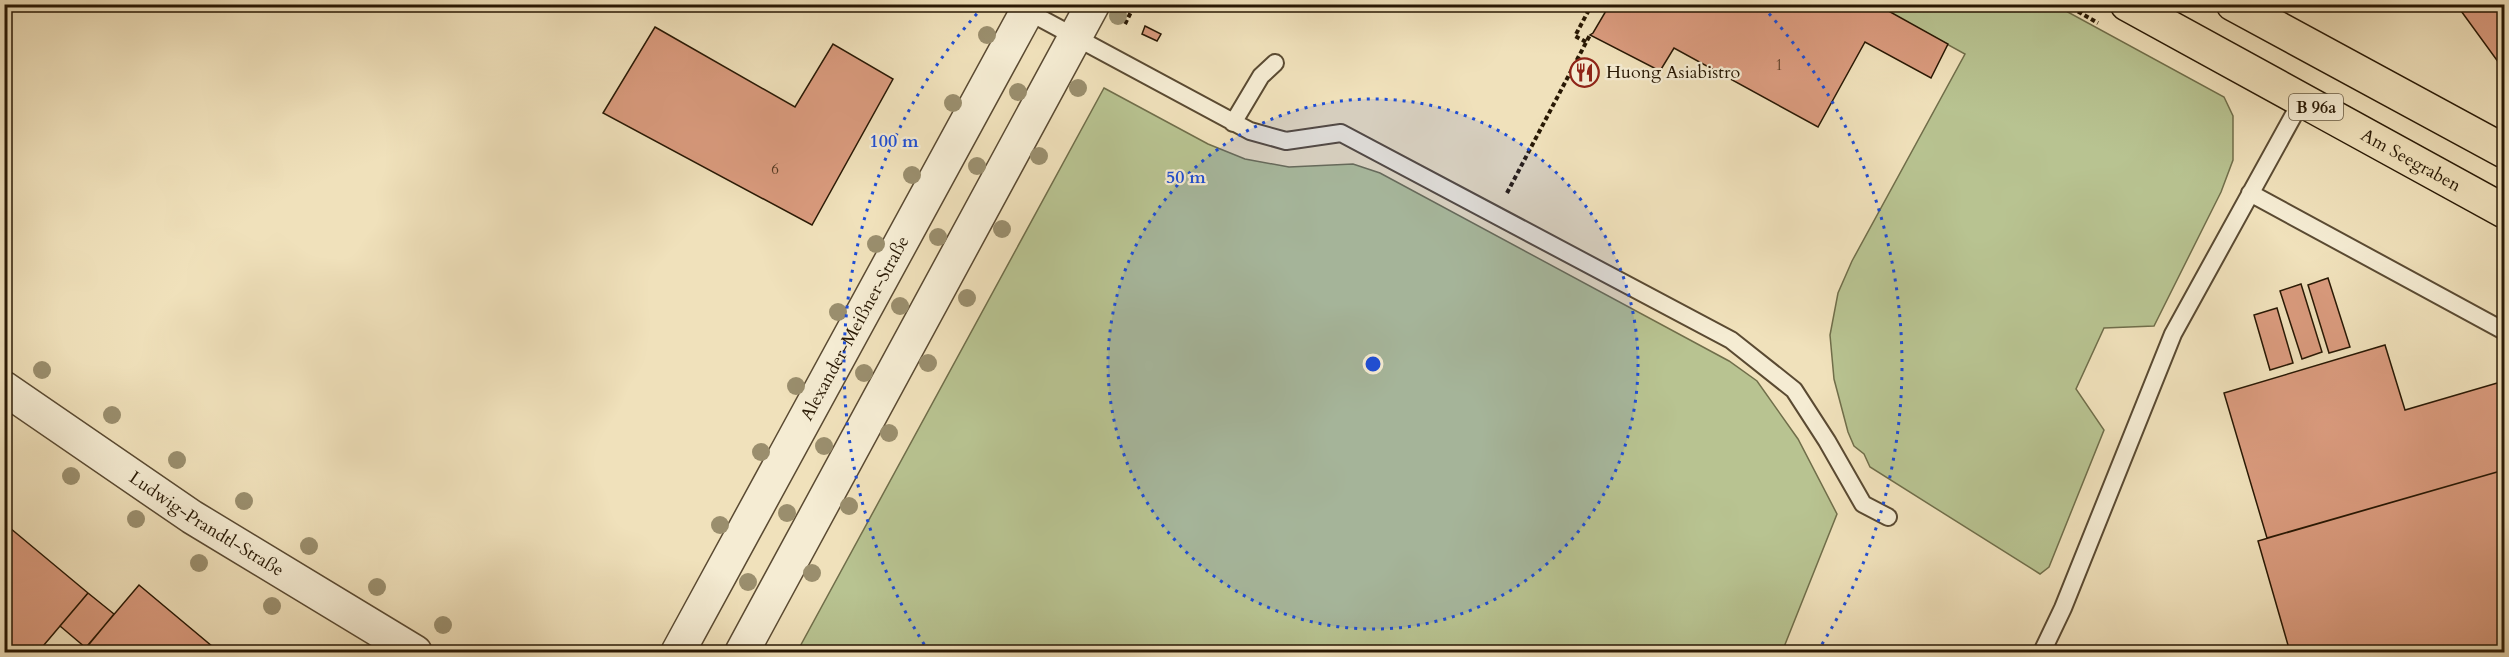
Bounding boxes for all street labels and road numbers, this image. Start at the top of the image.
road number: B 96a [2289,94,2343,120]
street label: Am Seegraben [2356,123,2466,198]
street label: Alexander-Meißner-Straße [794,231,915,425]
street label: Ludwig-Prandtl-Straße [124,465,289,583]

